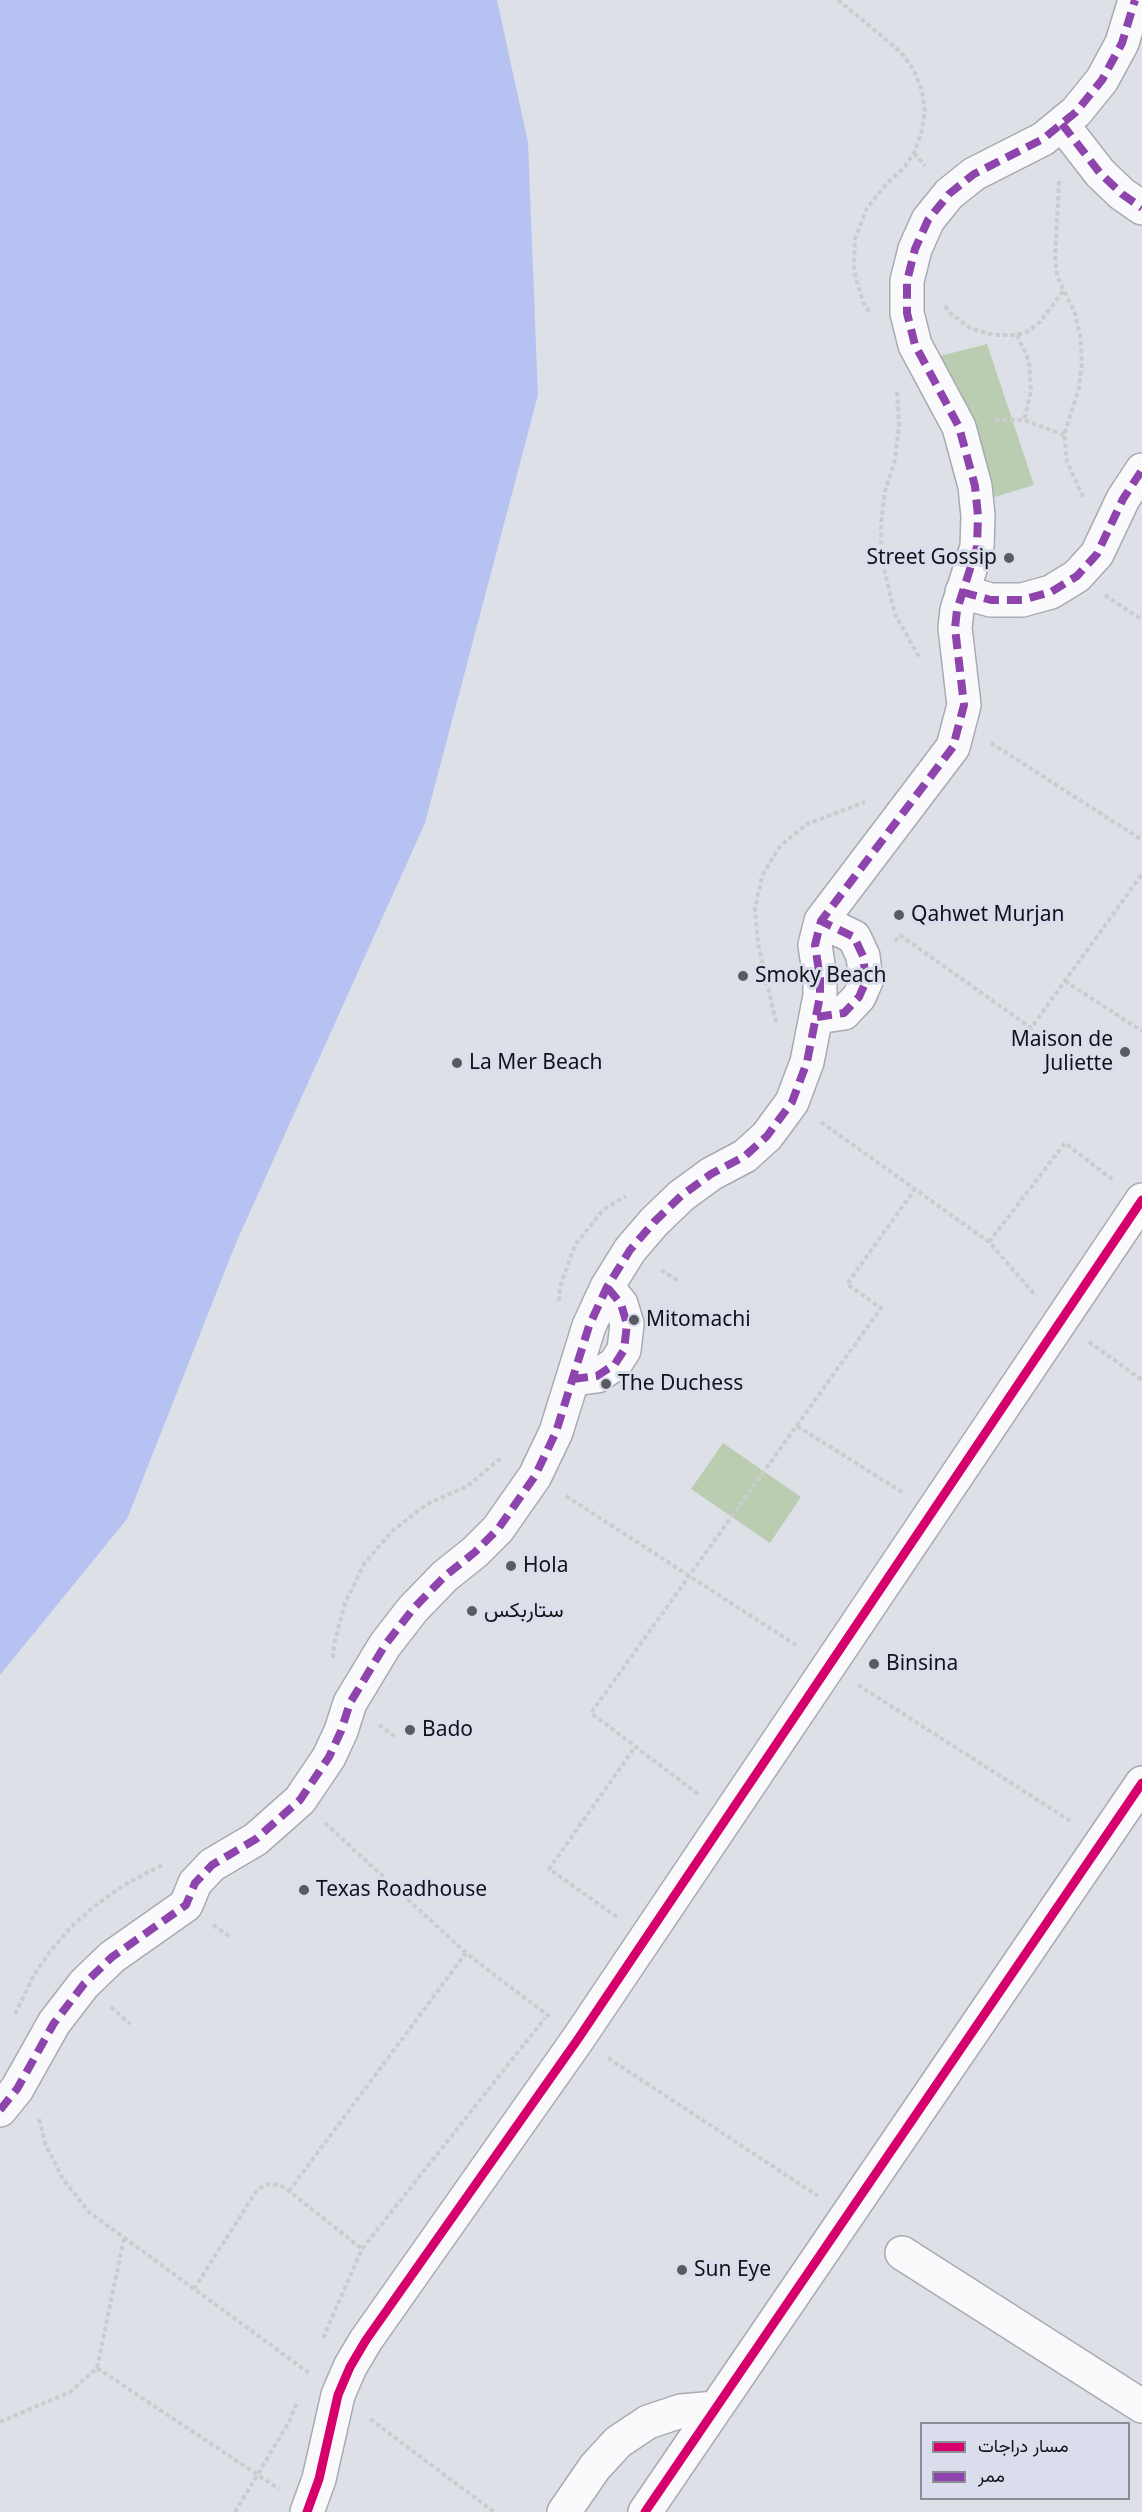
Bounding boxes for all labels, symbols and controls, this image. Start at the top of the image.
place label: Street Gossip [866,545,997,571]
marker: Street Gossip [1002,551,1016,565]
place label: Qahwet Murjan [911,902,1064,928]
marker: Qahwet Murjan [892,908,906,922]
place label: Smoky Beach [755,963,887,989]
marker: Smoky Beach [736,969,750,983]
place label: Maison de Juliette [1011,1027,1113,1077]
marker: Maison de Juliette [1118,1045,1132,1059]
place label: La Mer Beach [469,1050,603,1076]
marker: La Mer Beach [450,1056,464,1070]
place label: Mitomachi [646,1307,751,1333]
marker: Mitomachi [627,1313,641,1327]
place label: The Duchess [618,1371,743,1397]
marker: The Duchess [599,1377,613,1391]
place label: Hola [523,1553,568,1579]
marker: Hola [504,1559,518,1573]
place label: ستاربكس [484,1598,564,1624]
marker: ستاربكس [465,1604,479,1618]
place label: Binsina [886,1651,958,1677]
marker: Binsina [867,1657,881,1671]
place label: Bado [422,1717,473,1743]
marker: Bado [403,1723,417,1737]
place label: Texas Roadhouse [316,1877,487,1903]
marker: Texas Roadhouse [297,1883,311,1897]
place label: Sun Eye [694,2257,771,2283]
marker: Sun Eye [675,2263,689,2277]
legend [920,2422,1130,2500]
text: مسار دراجات [978,2433,1069,2457]
text: ممر [978,2463,1005,2487]

